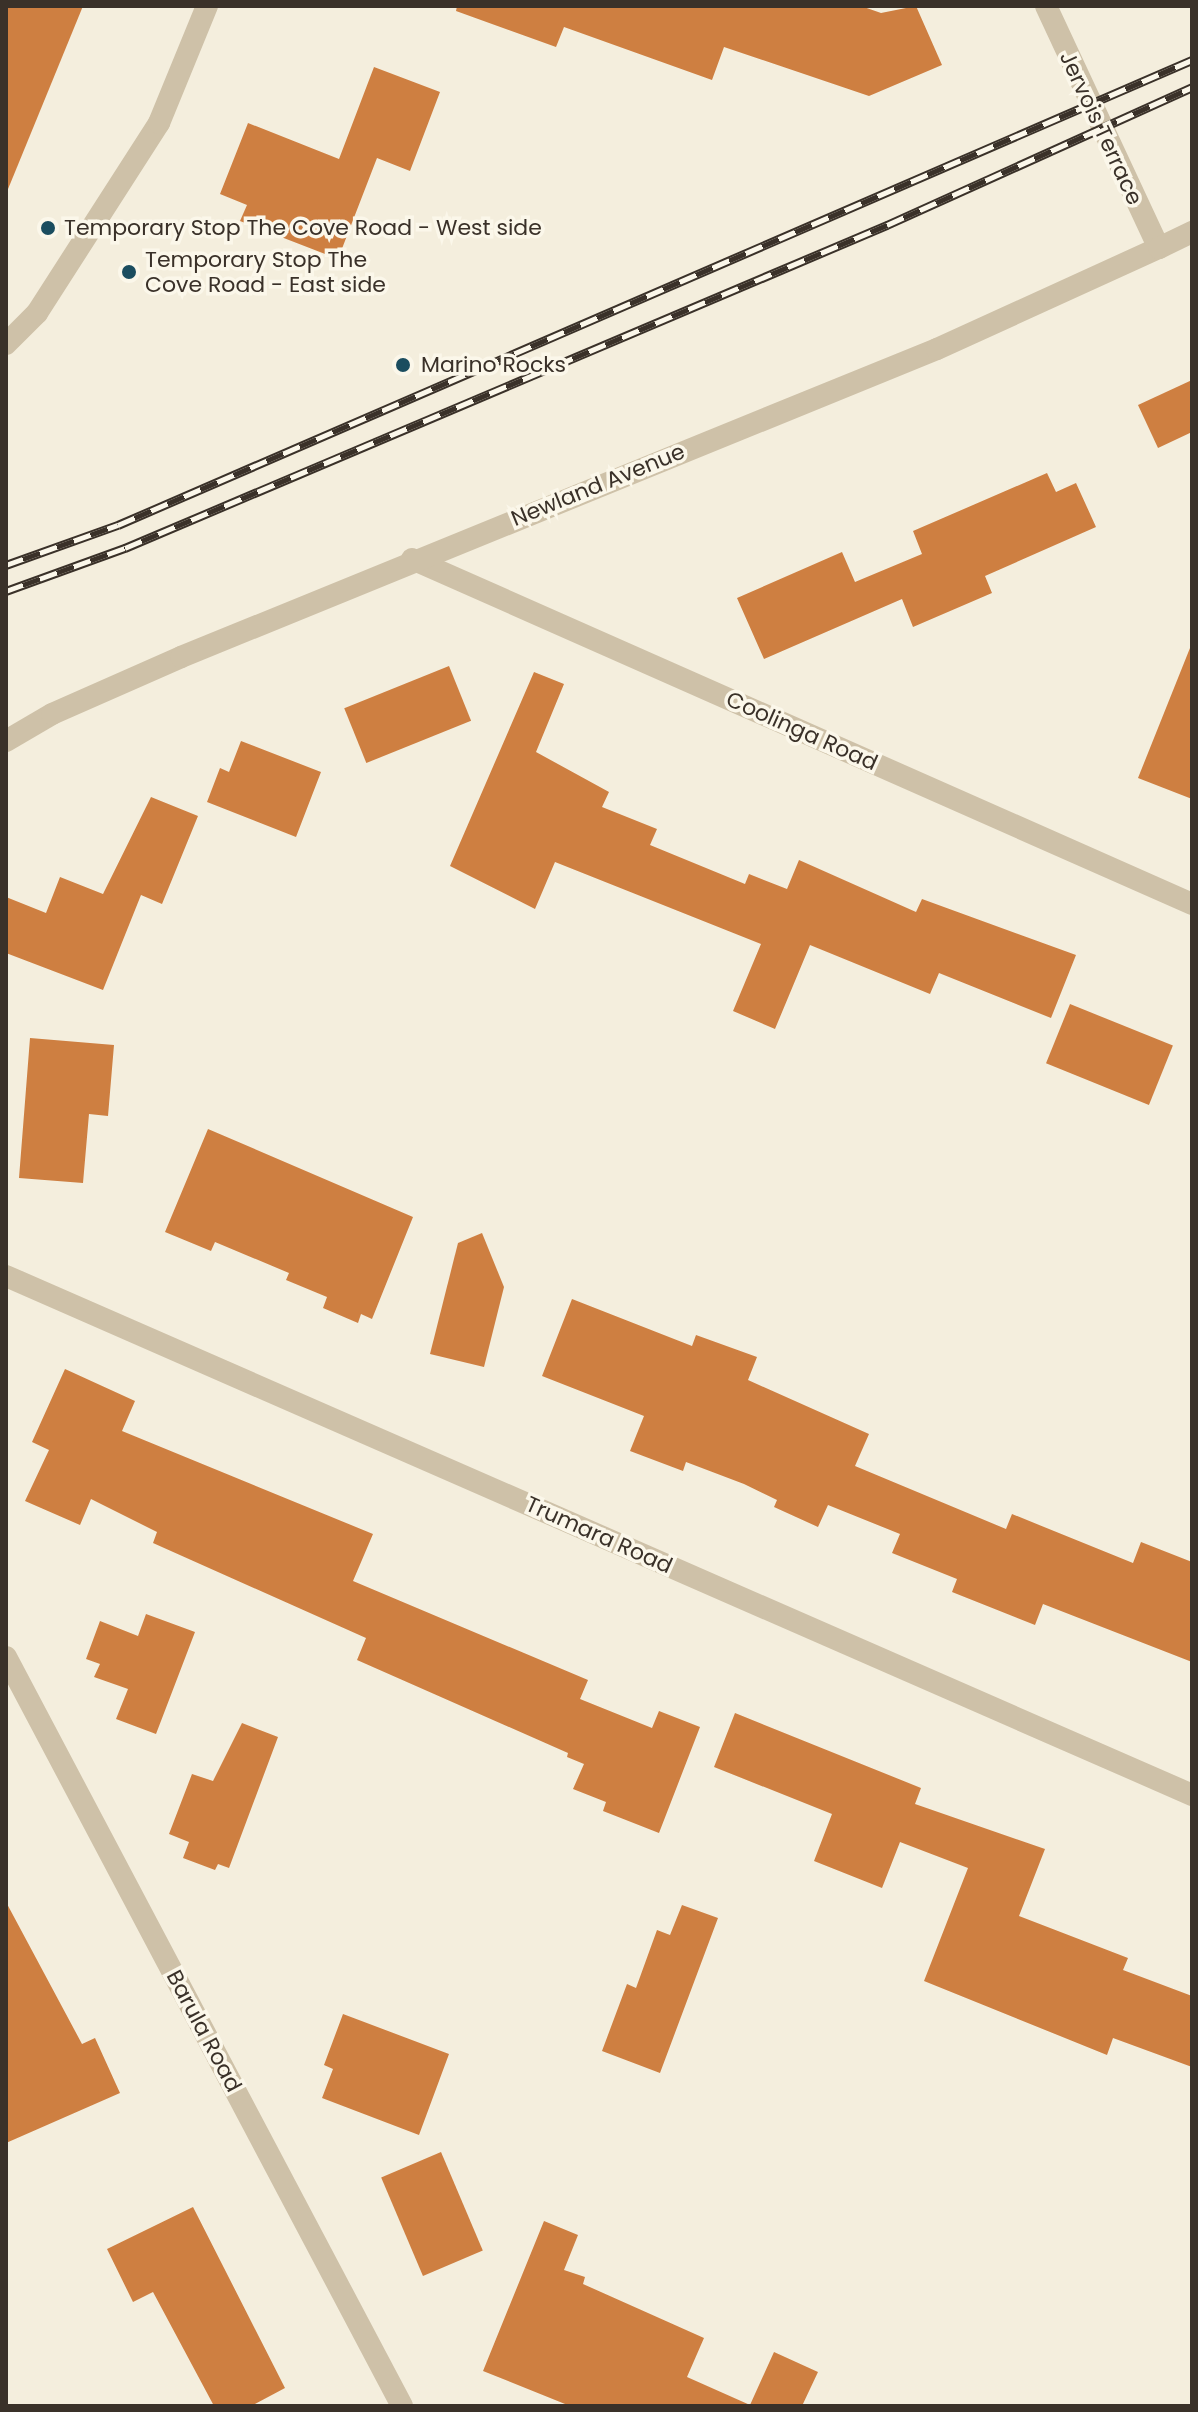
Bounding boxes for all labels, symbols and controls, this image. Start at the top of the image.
street label: Jervois Terrace [1054,47,1148,209]
place label: Temporary Stop The Cove Road - West side [64,215,542,241]
marker: Temporary Stop The Cove Road - West side [39,219,57,237]
place label: Temporary Stop The Cove Road - East side [145,246,386,298]
marker: Temporary Stop The Cove Road - East side [120,263,138,281]
place label: Marino Rocks [421,352,566,378]
marker: Marino Rocks [392,354,414,376]
street label: Newland Avenue [507,438,689,532]
street label: Coolinga Road [722,686,882,776]
street label: Trumara Road [522,1491,676,1579]
street label: Barula Road [161,1966,247,2096]

